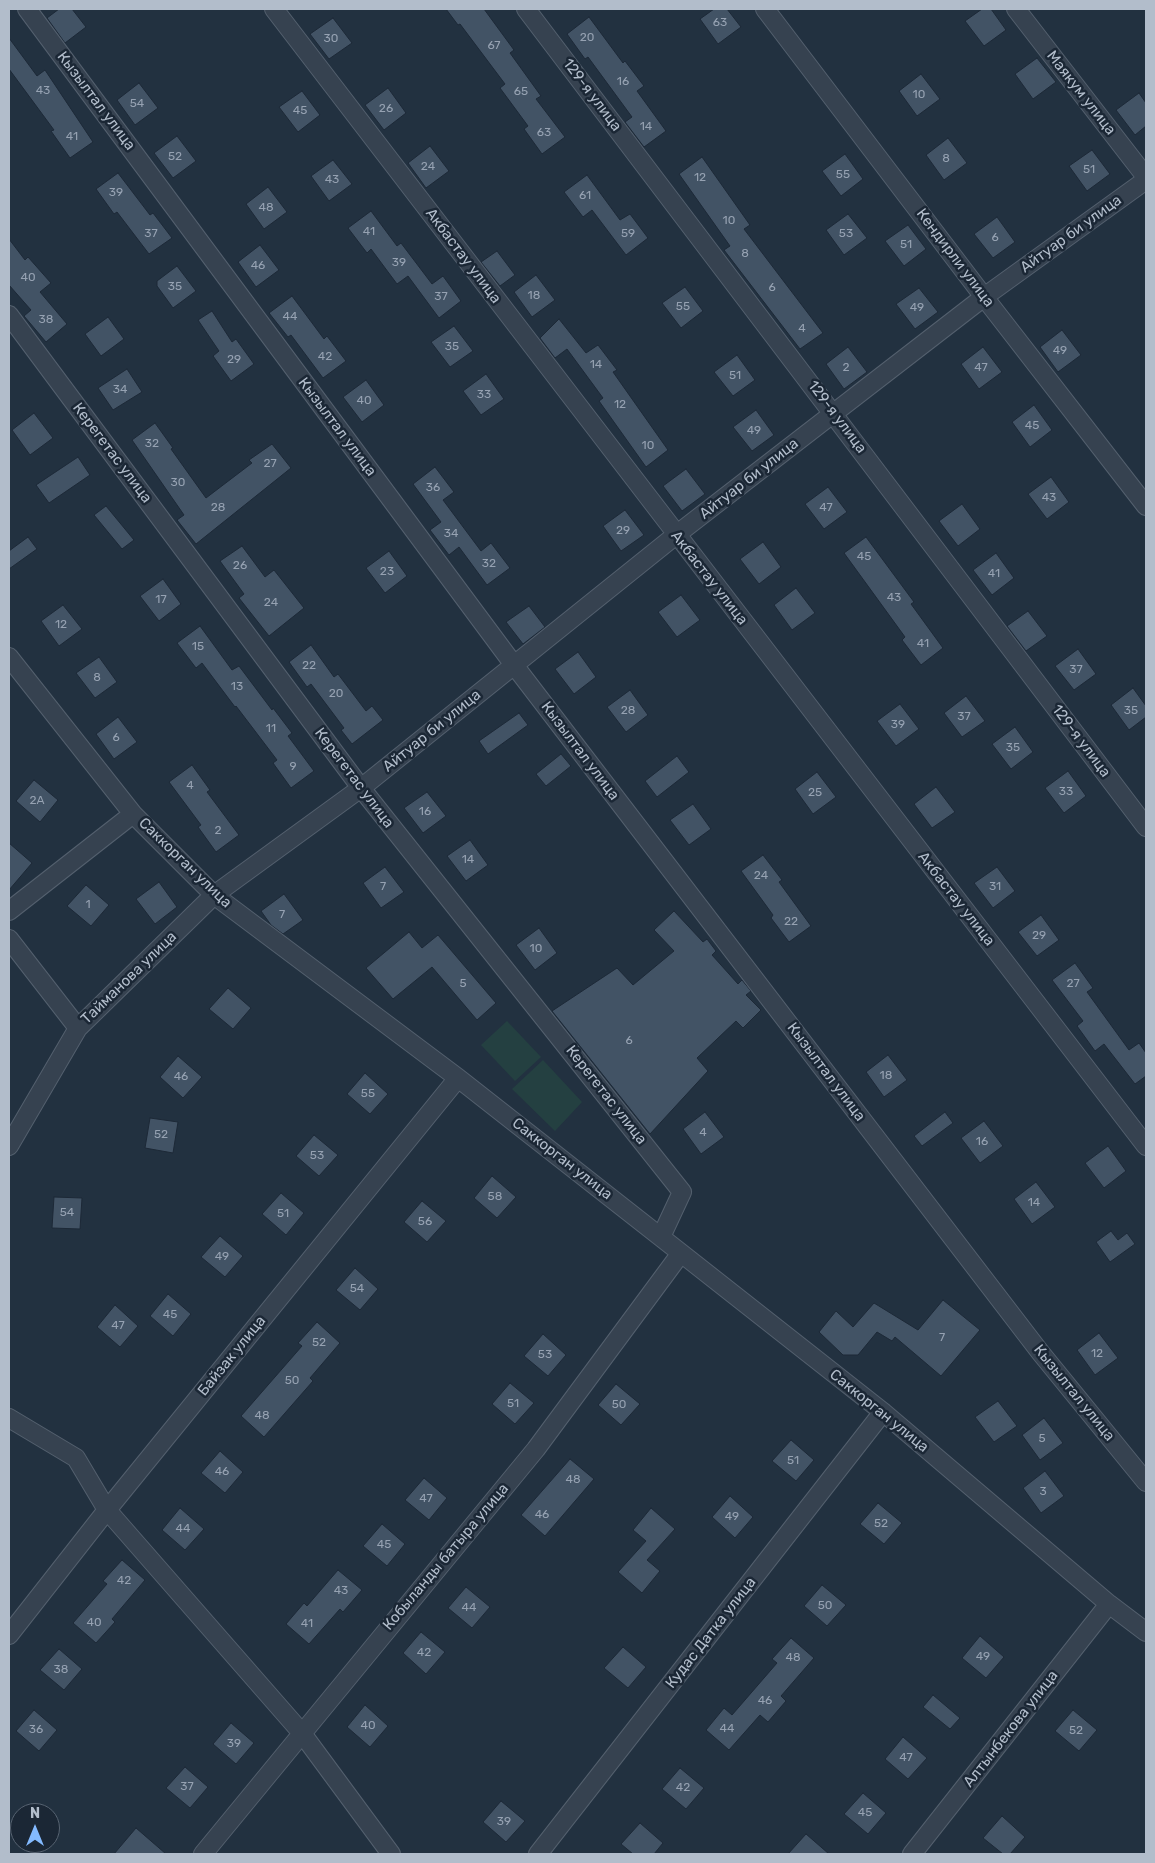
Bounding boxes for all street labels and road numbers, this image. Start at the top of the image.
street label: Маякум улица [1043,47,1119,139]
street label: Кызылтал улица [53,48,139,154]
street label: 129-я улица [559,55,625,135]
street label: Айтуар би улица [1017,191,1125,277]
street label: Акбастау улица [421,205,505,307]
street label: Кендирли улица [912,205,998,311]
street label: Кызылтал улица [294,374,380,480]
street label: 129-я улица [804,377,870,457]
street label: Керегетас улица [69,399,155,507]
street label: Айтуар би улица [696,435,802,523]
street label: Акбастау улица [667,527,751,629]
street label: Айтуар би улица [379,686,485,776]
street label: Кызылтал улица [537,698,623,804]
street label: 129-я улица [1048,701,1114,781]
street label: Керегетас улица [311,724,397,832]
street label: Саккорган улица [135,814,235,912]
street label: Акбастау улица [914,848,998,950]
street label: Тайманова улица [77,928,181,1028]
street label: Кызылтал улица [783,1019,869,1125]
street label: Керегетас улица [562,1042,650,1148]
street label: Саккорган улица [508,1114,616,1204]
street label: Байзак улица [194,1312,270,1400]
street label: Кызылтал улица [1030,1341,1118,1445]
street label: Саккорган улица [826,1366,932,1456]
street label: Кобыланды батыра улица [379,1480,513,1634]
street label: Кудас Датка улица [662,1574,760,1692]
street label: Алтынбекова улица [960,1667,1062,1791]

